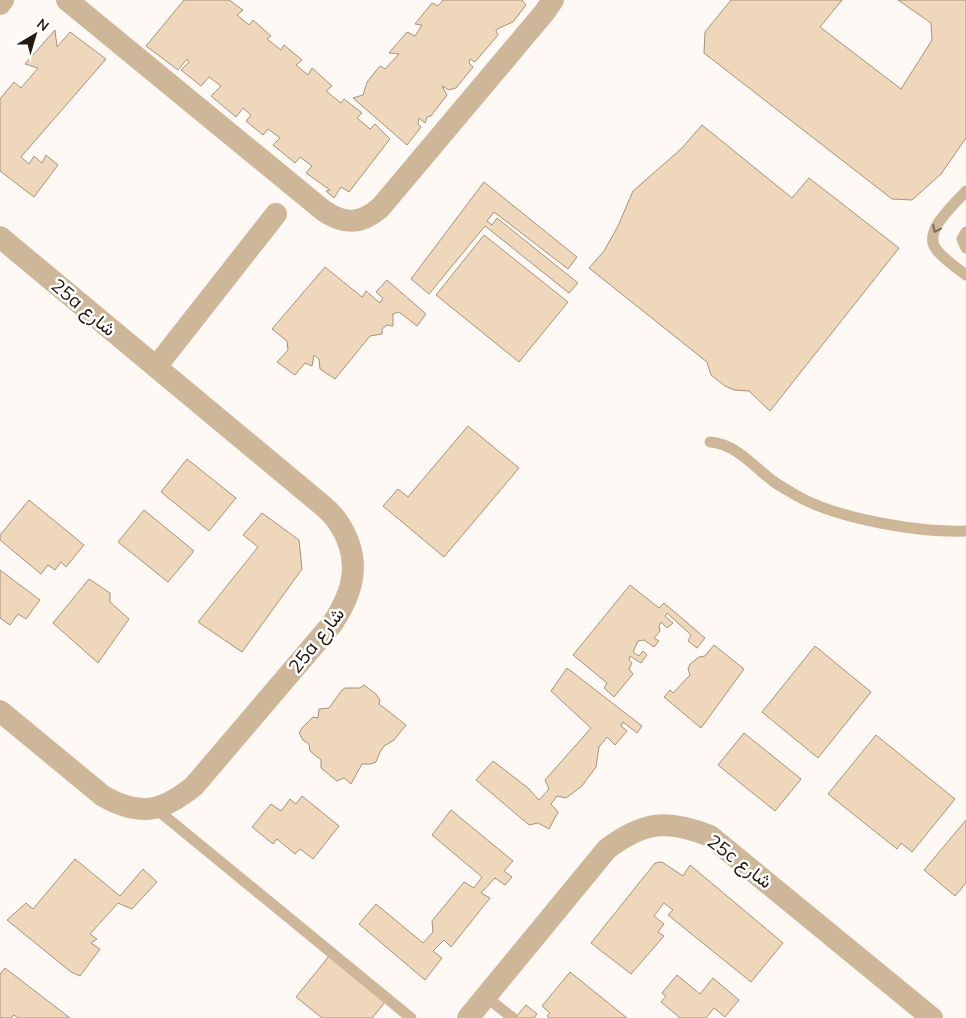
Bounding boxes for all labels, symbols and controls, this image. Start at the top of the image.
north arrow [10,10,60,60]
text: N [33,14,53,35]
one-way arrow [932,223,942,232]
street label: 25a شارع [46,273,121,342]
street label: 25a شارع [283,602,350,678]
street label: 25c شارع [702,829,777,894]

